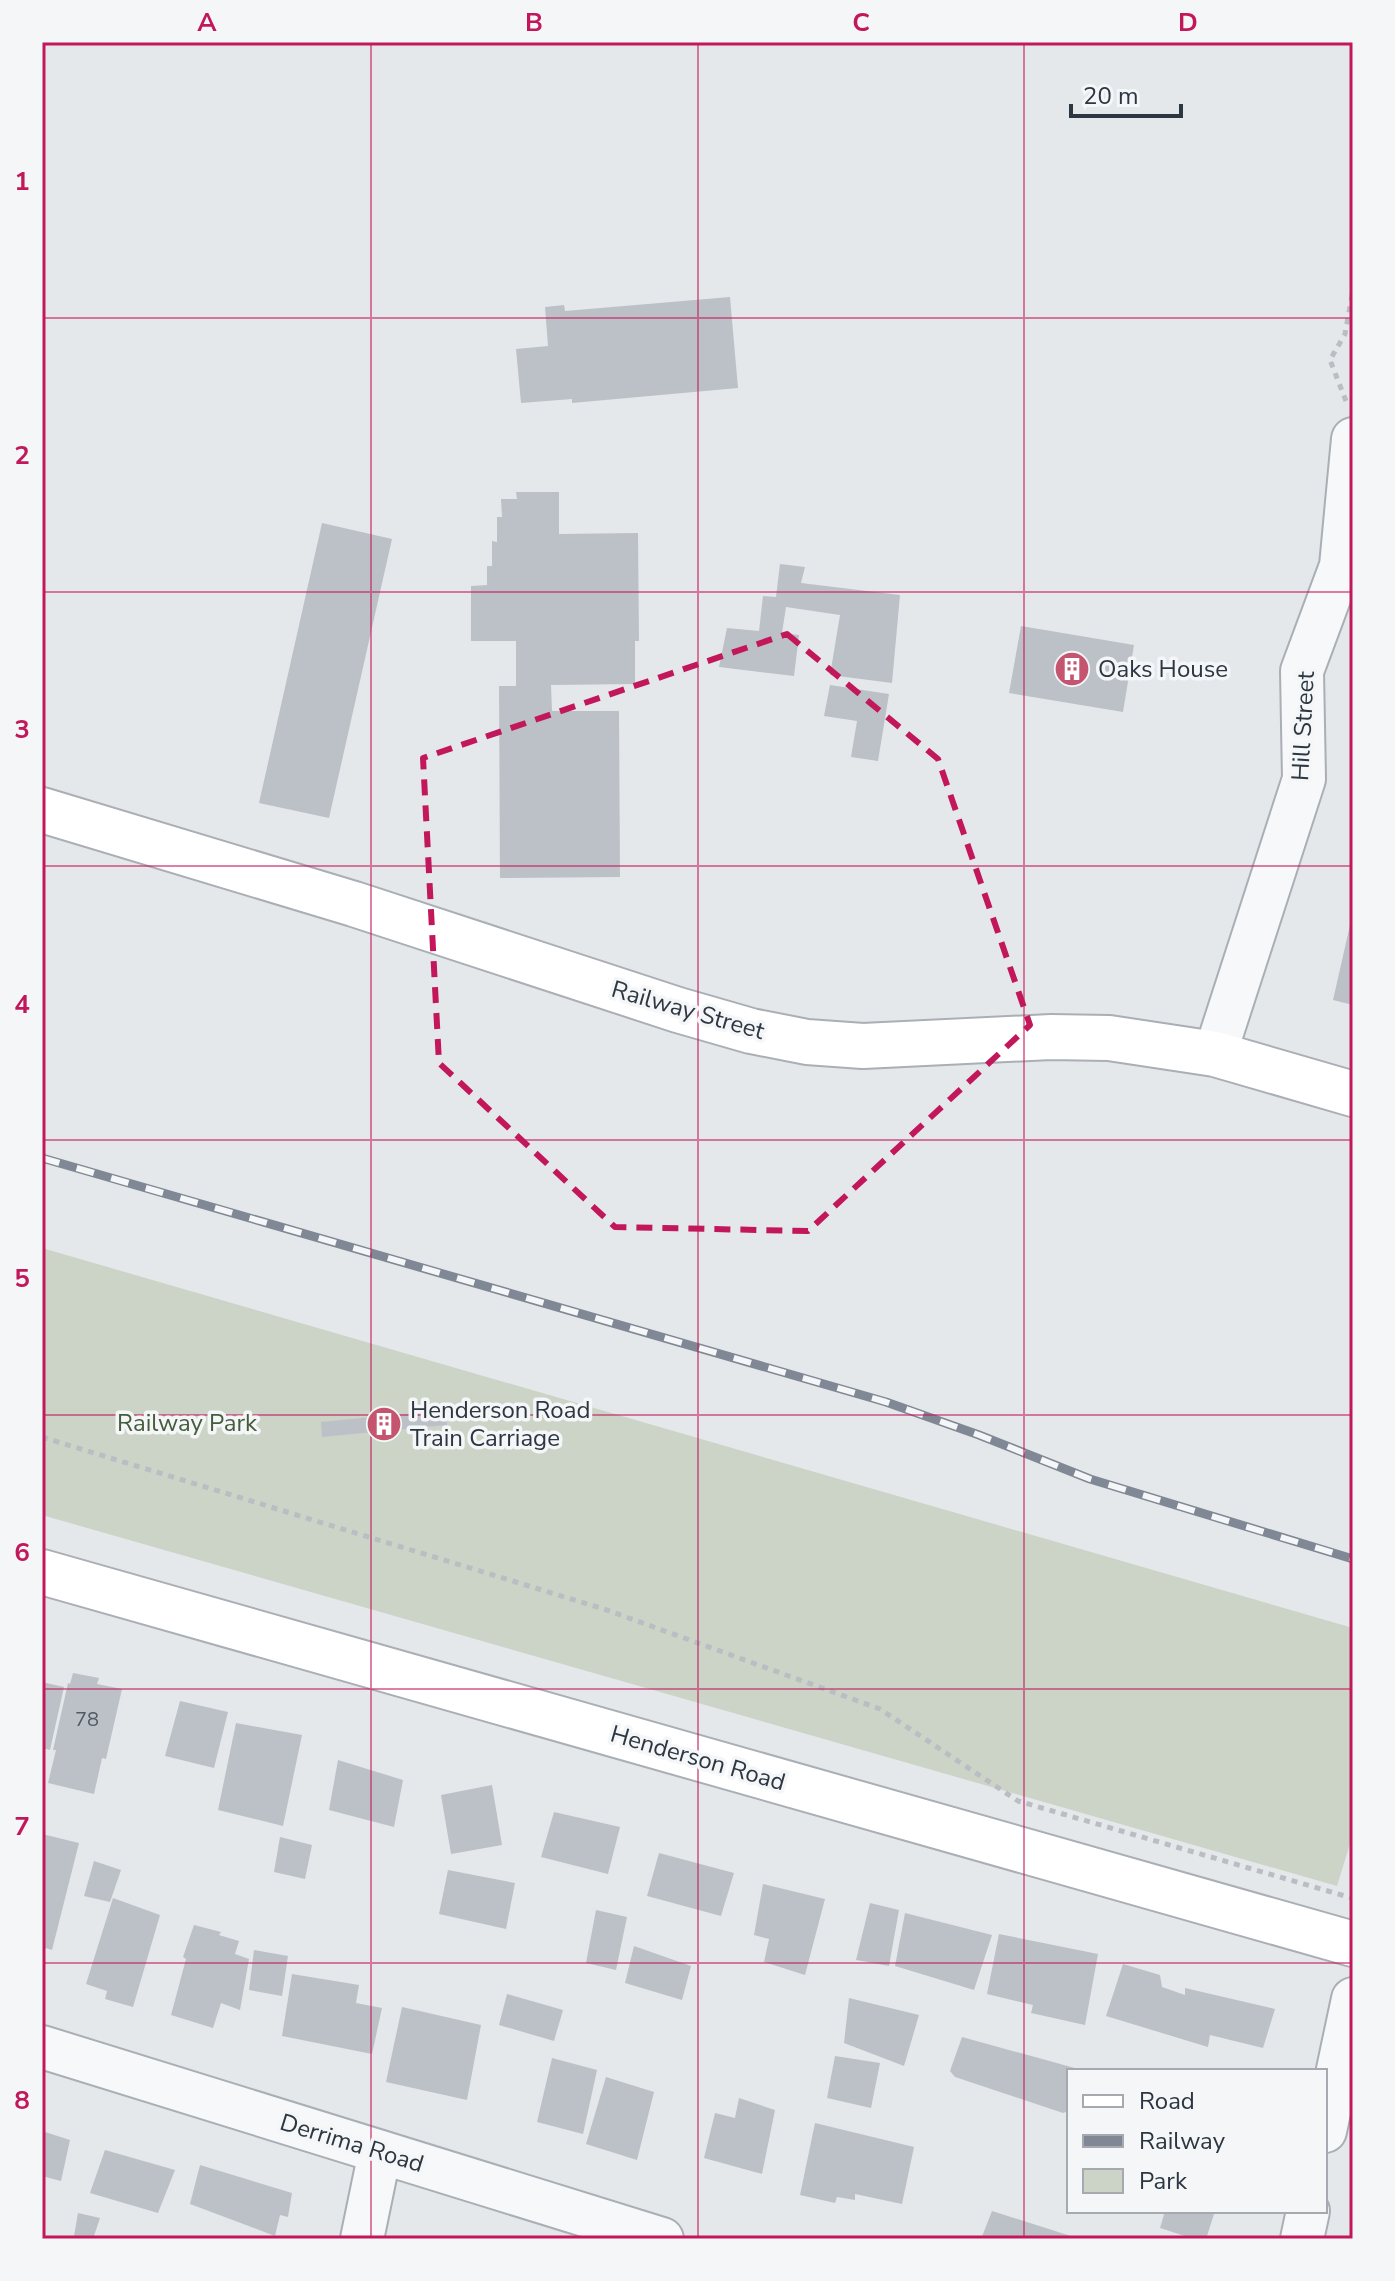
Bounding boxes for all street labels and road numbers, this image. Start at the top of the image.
street label: Hill Street [1284,670,1322,782]
street label: Railway Street [608,973,769,1047]
street label: Henderson Road [607,1718,789,1798]
street label: Derrima Road [276,2106,428,2180]

